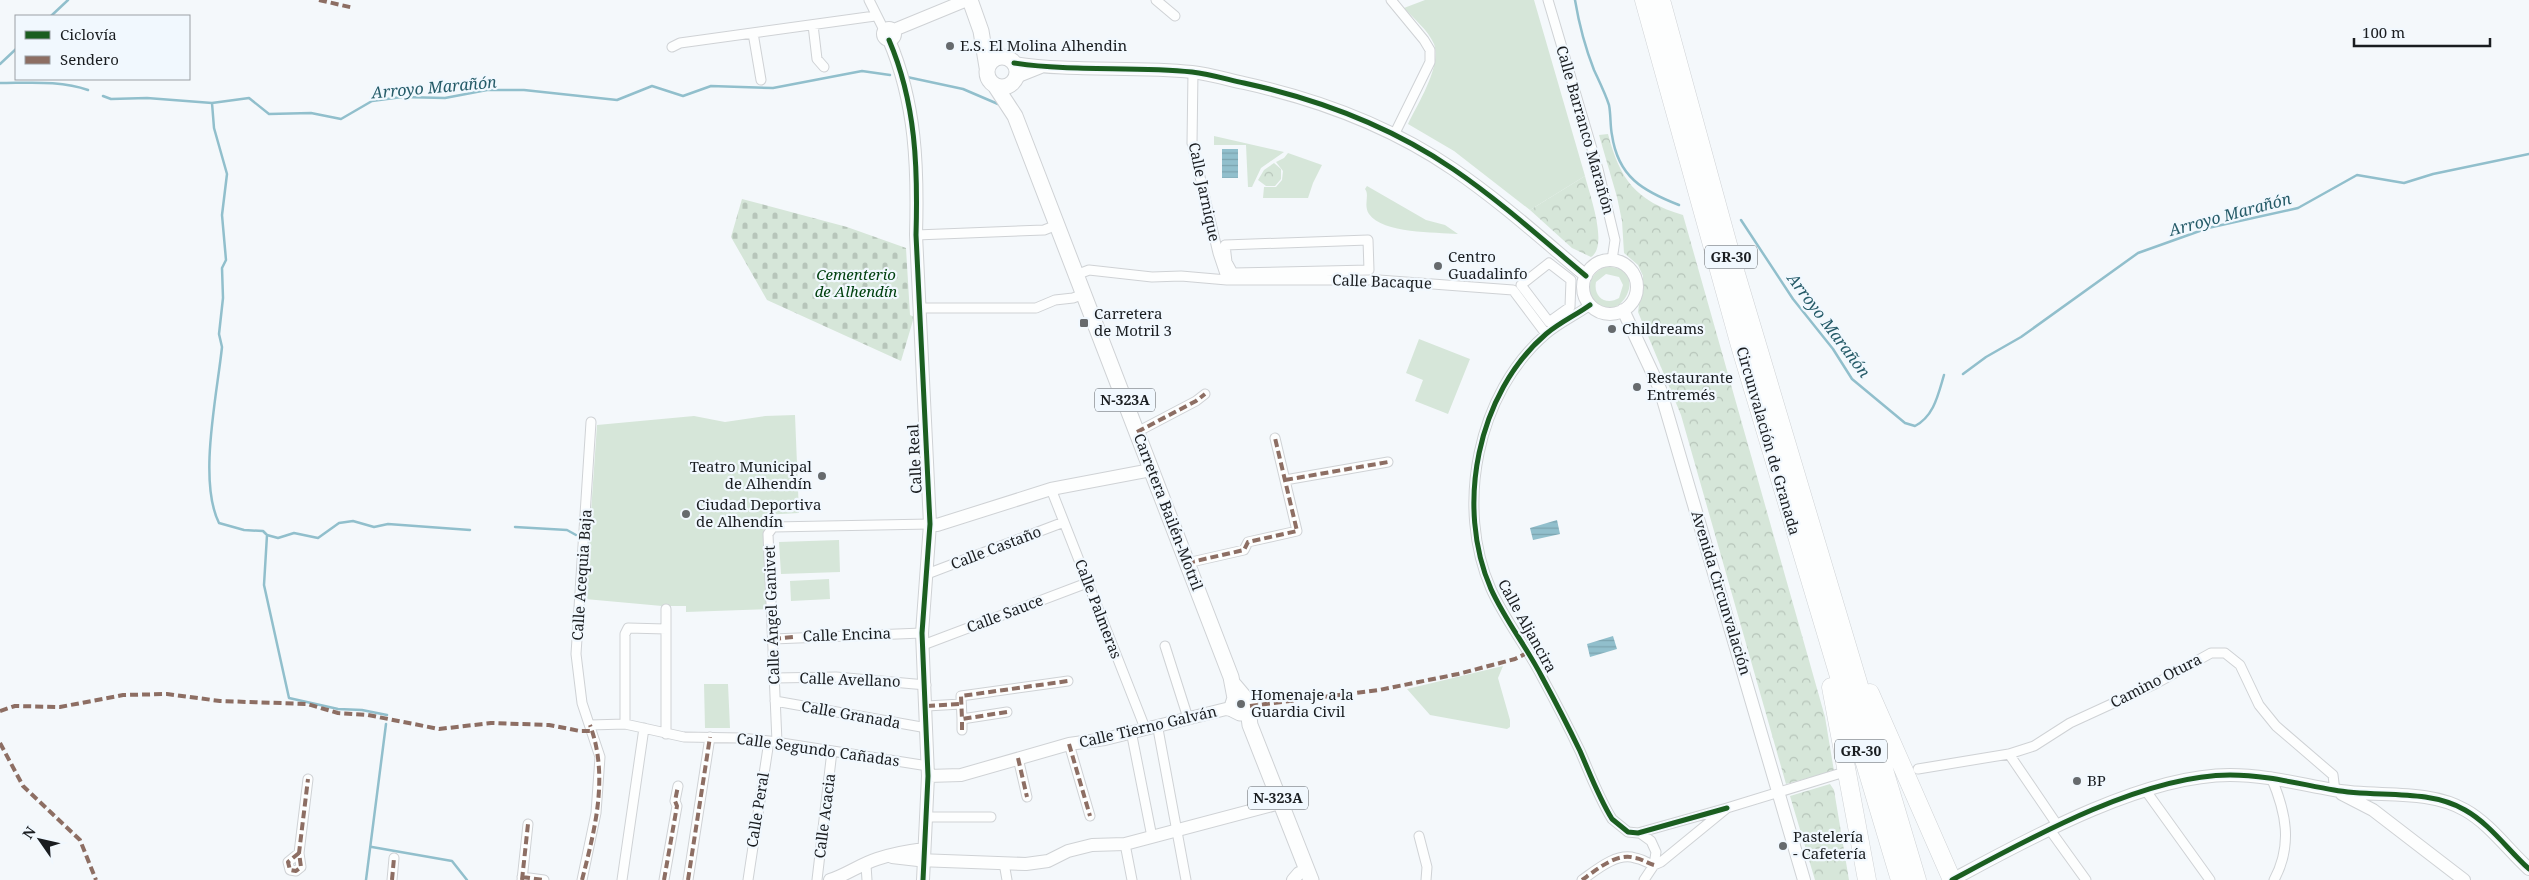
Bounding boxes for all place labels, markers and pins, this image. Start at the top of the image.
place label: E.S. El Molina Alhendin [960,35,1127,55]
marker: E.S. El Molina Alhendin [944,40,956,52]
place label: Centro Guadalinfo [1448,246,1528,283]
marker: Centro Guadalinfo [1432,260,1444,272]
place label: Carretera de Motril 3 [1094,303,1172,340]
marker: Carretera de Motril 3 [1078,317,1090,329]
place label: Childreams [1622,318,1704,338]
marker: Childreams [1606,323,1618,335]
place label: Restaurante Entremés [1647,367,1733,404]
marker: Restaurante Entremés [1631,381,1643,393]
place label: Teatro Municipal de Alhendín [690,456,812,493]
marker: Teatro Municipal de Alhendín [816,470,828,482]
place label: Ciudad Deportiva de Alhendín [696,494,821,531]
marker: Ciudad Deportiva de Alhendín [680,508,692,520]
place label: Homenaje a la Guardia Civil [1251,684,1354,721]
marker: Homenaje a la Guardia Civil [1235,698,1247,710]
place label: BP [2087,770,2106,790]
marker: BP [2071,775,2083,787]
place label: Pastelería - Cafetería [1793,826,1866,863]
marker: Pastelería - Cafetería [1777,840,1789,852]

